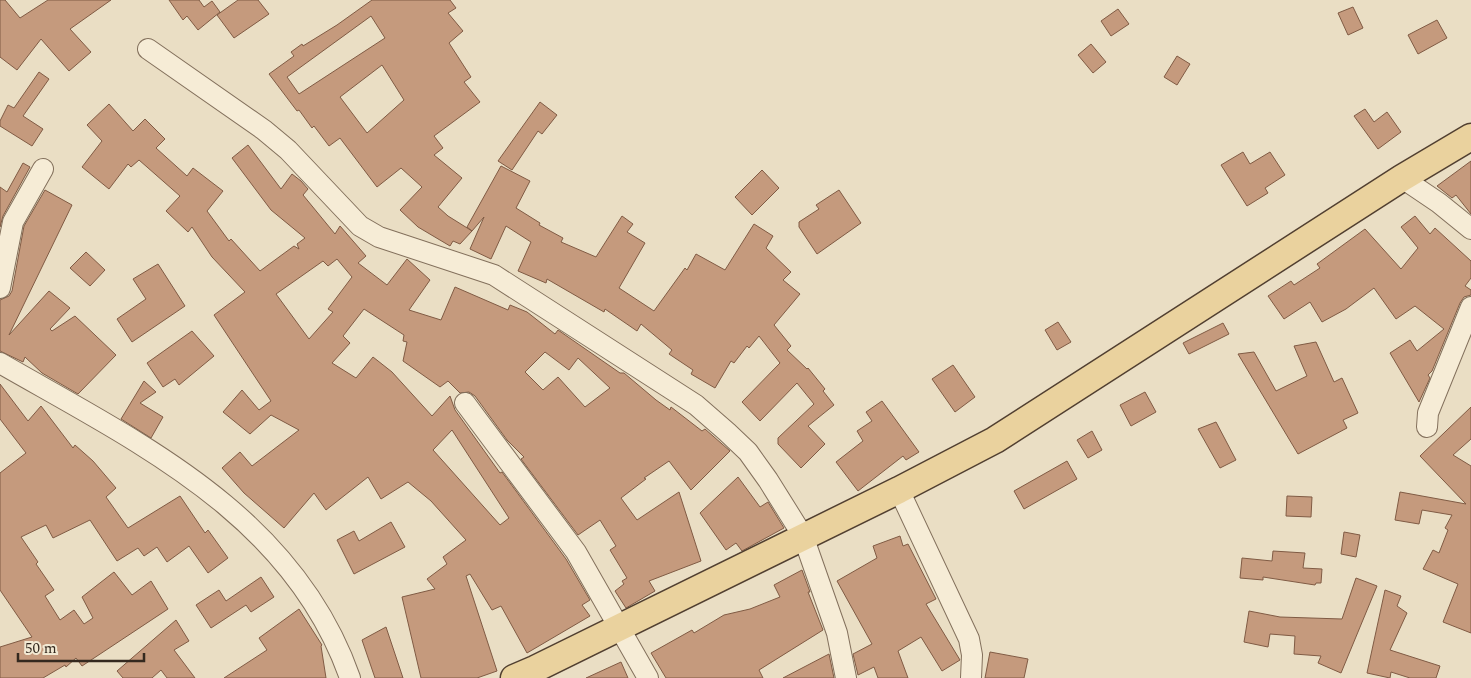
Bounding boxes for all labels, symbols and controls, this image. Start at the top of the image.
scale bar [18,630,144,662]
text: 50 m [25,637,57,660]

